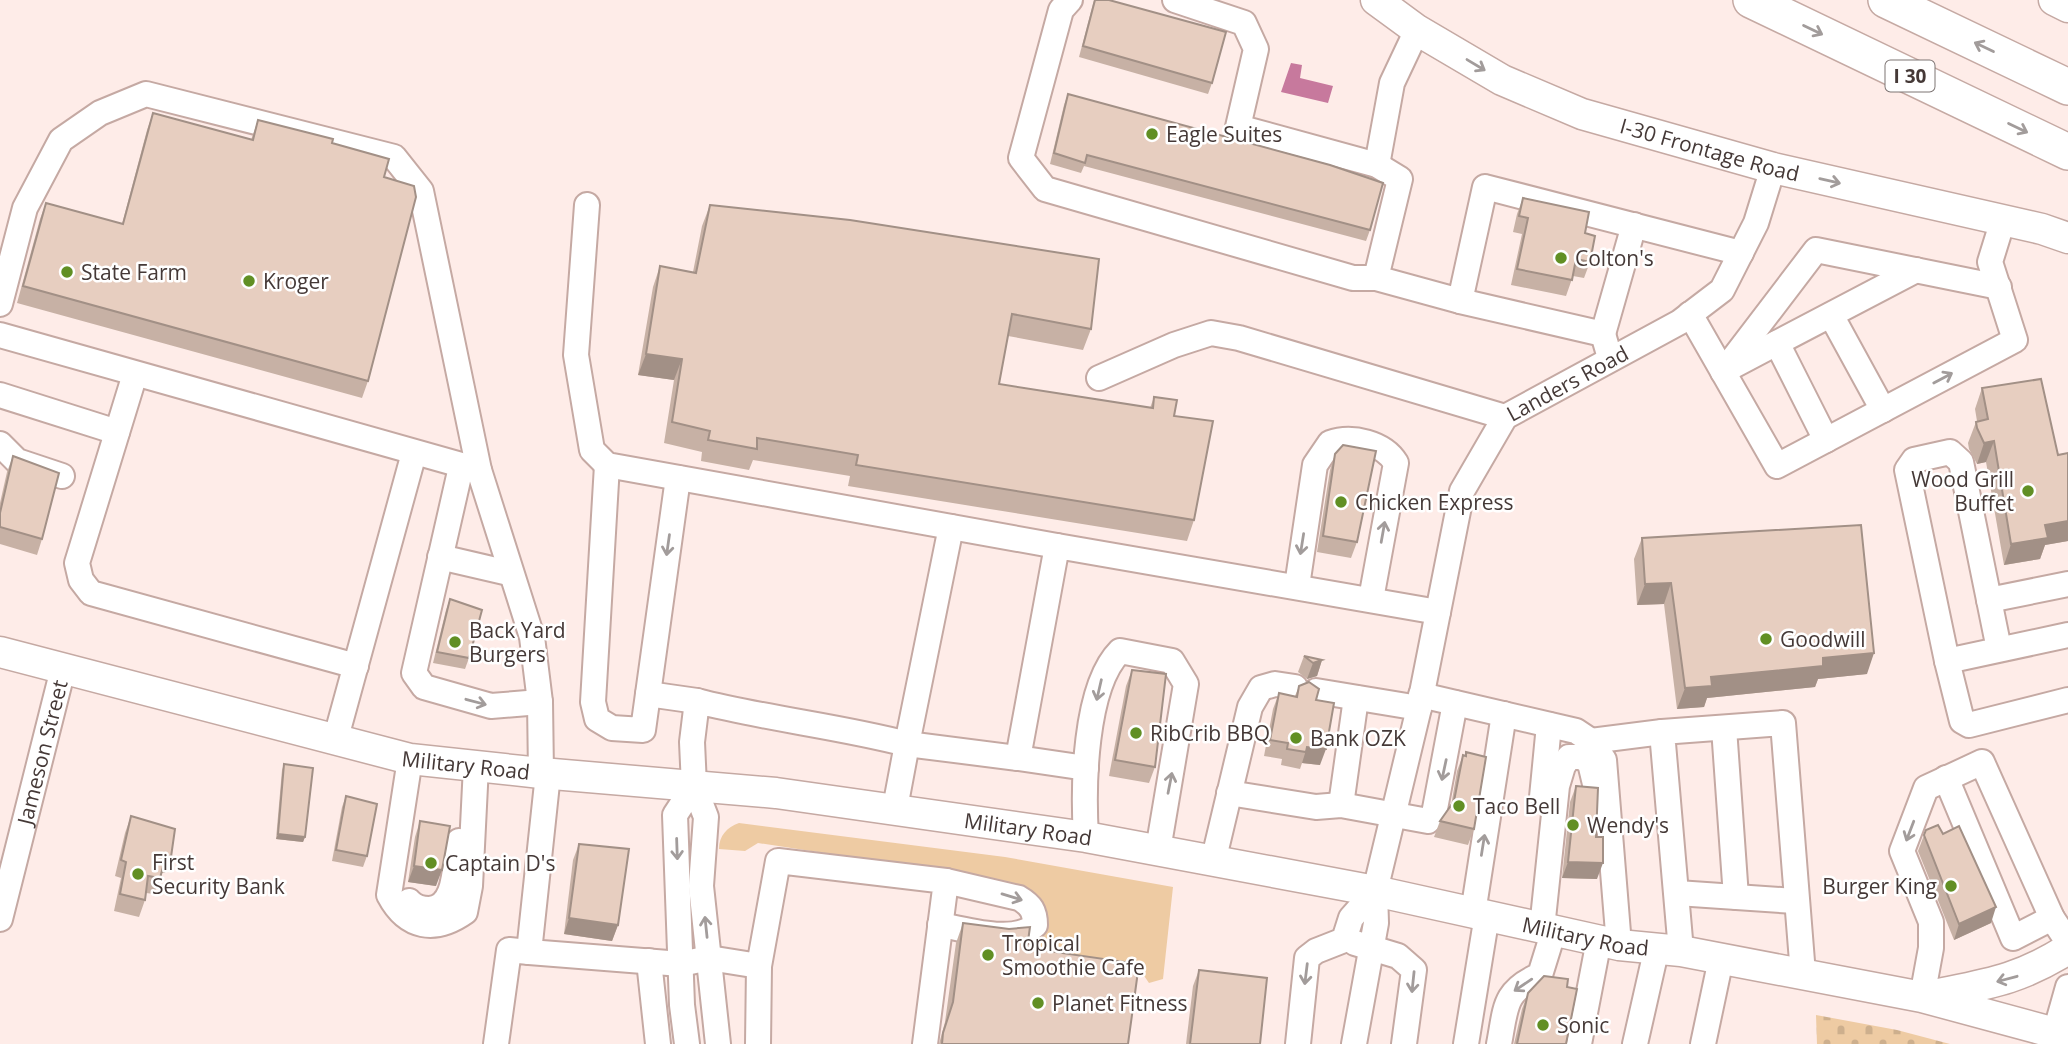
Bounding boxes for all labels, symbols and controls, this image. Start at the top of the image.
one-way arrow [1802,23,1823,37]
one-way arrow [1974,40,1996,53]
one-way arrow [1465,58,1485,72]
road number: I 30 [1885,60,1934,92]
street label: I-30 Frontage Road [1617,111,1802,188]
place label: Eagle Suites [1166,120,1282,148]
one-way arrow [2007,122,2028,135]
marker: Eagle Suites [1144,126,1160,142]
one-way arrow [1819,175,1841,188]
place label: Colton's [1575,244,1654,272]
marker: Colton's [1553,250,1569,266]
place label: State Farm [81,258,187,286]
marker: State Farm [59,264,75,280]
place label: Kroger [263,267,329,295]
marker: Kroger [241,273,257,289]
street label: Landers Road [1502,339,1633,428]
one-way arrow [1932,371,1953,385]
place label: Wood Grill Buffet [1911,465,2014,517]
marker: Wood Grill Buffet [2020,483,2036,499]
place label: Chicken Express [1355,488,1514,516]
marker: Chicken Express [1333,494,1349,510]
one-way arrow [1377,521,1390,544]
one-way arrow [1295,532,1308,555]
one-way arrow [662,534,675,556]
place label: Back Yard Burgers [469,616,566,668]
place label: Goodwill [1780,625,1866,653]
marker: Goodwill [1758,631,1774,647]
marker: Back Yard Burgers [447,634,463,650]
street label: Jameson Street [10,677,74,829]
one-way arrow [1092,678,1106,701]
one-way arrow [464,696,487,709]
place label: RibCrib BBQ [1150,719,1270,747]
place label: Bank OZK [1310,724,1406,752]
marker: RibCrib BBQ [1128,725,1144,741]
marker: Bank OZK [1288,730,1304,746]
street label: Military Road [400,744,531,786]
one-way arrow [1436,758,1450,781]
one-way arrow [1164,772,1178,795]
place label: Taco Bell [1473,792,1560,820]
marker: Taco Bell [1451,798,1467,814]
street label: Military Road [962,806,1094,852]
place label: Wendy's [1587,811,1669,839]
marker: Wendy's [1565,817,1581,833]
one-way arrow [1902,819,1915,841]
one-way arrow [1477,834,1490,857]
one-way arrow [670,837,683,860]
place label: First Security Bank [152,848,285,900]
place label: Captain D's [445,849,555,877]
marker: Captain D's [423,855,439,871]
marker: First Security Bank [130,866,146,882]
place label: Burger King [1822,872,1937,900]
marker: Burger King [1943,878,1959,894]
one-way arrow [1001,892,1023,905]
street label: Military Road [1520,910,1650,962]
one-way arrow [699,917,712,939]
place label: Tropical Smoothie Cafe [1002,929,1145,981]
marker: Tropical Smoothie Cafe [980,947,996,963]
one-way arrow [1299,962,1312,985]
one-way arrow [1406,970,1419,993]
one-way arrow [1997,973,2019,986]
one-way arrow [1514,978,1533,992]
place label: Planet Fitness [1052,989,1188,1017]
marker: Planet Fitness [1030,995,1046,1011]
place label: Sonic [1557,1011,1609,1039]
marker: Sonic [1535,1017,1551,1033]

